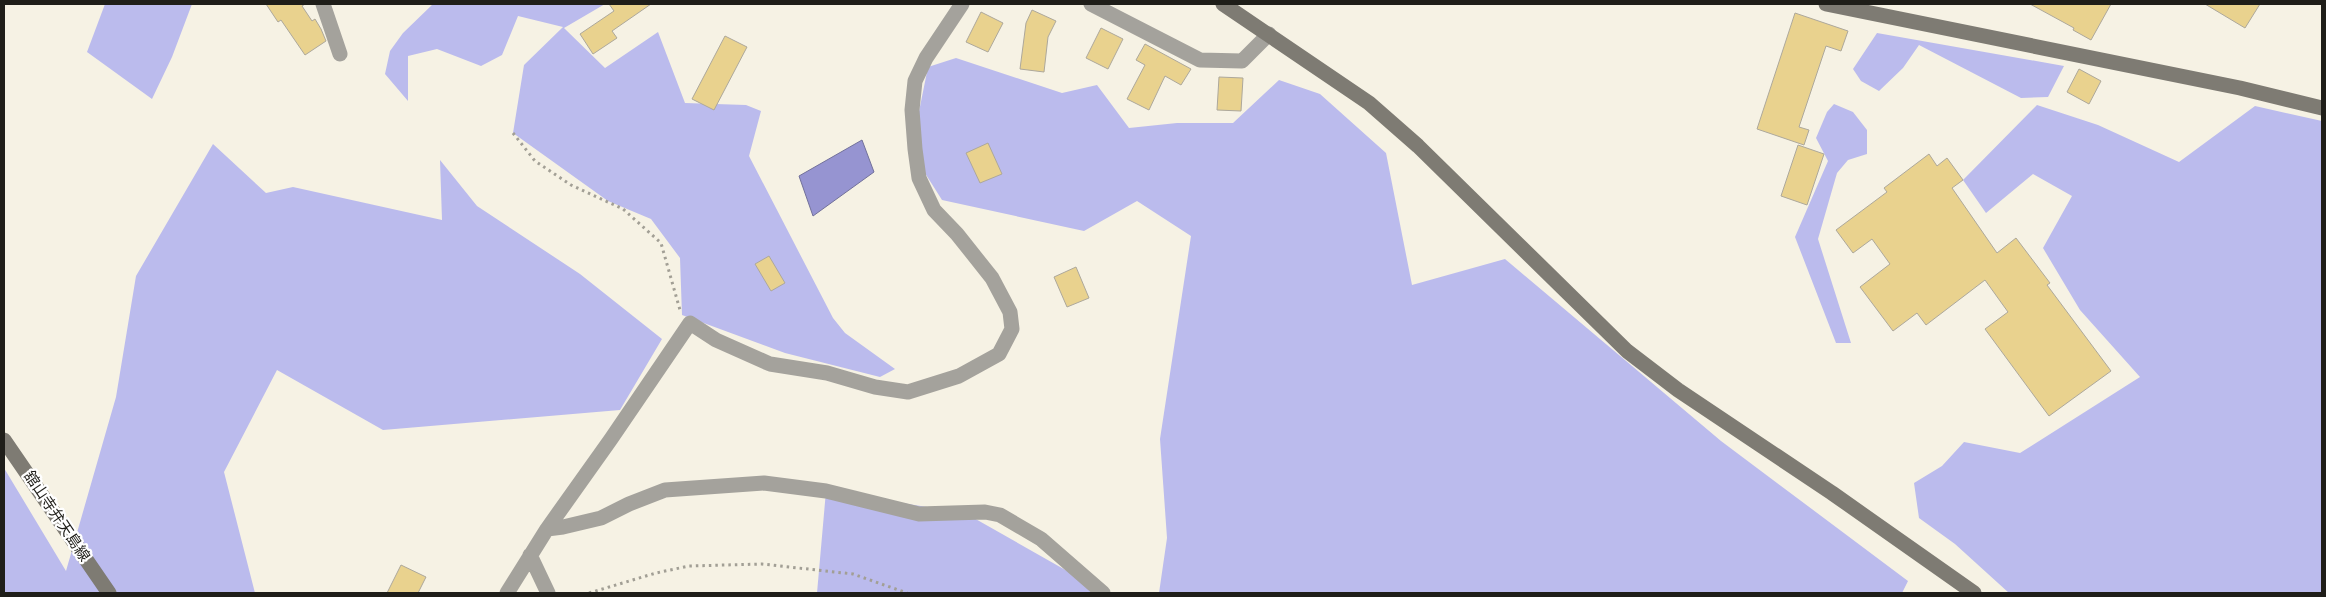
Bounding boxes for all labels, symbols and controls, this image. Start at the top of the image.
street label: 舘山寺弁天島線 [20,467,94,565]

